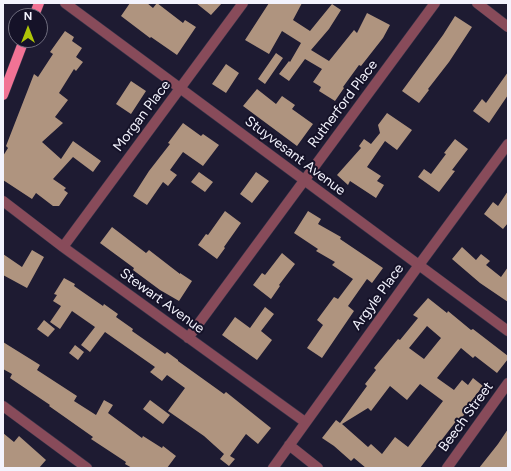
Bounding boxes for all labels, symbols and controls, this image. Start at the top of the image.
north arrow [8,8,48,48]
text: N [24,10,32,23]
street label: Rutherford Place [305,57,381,151]
street label: Morgan Place [110,77,174,155]
street label: Stuyvesant Avenue [241,113,349,199]
street label: Argyle Place [348,261,408,333]
street label: Stewart Avenue [117,265,207,337]
street label: Beech Street [435,379,497,455]

